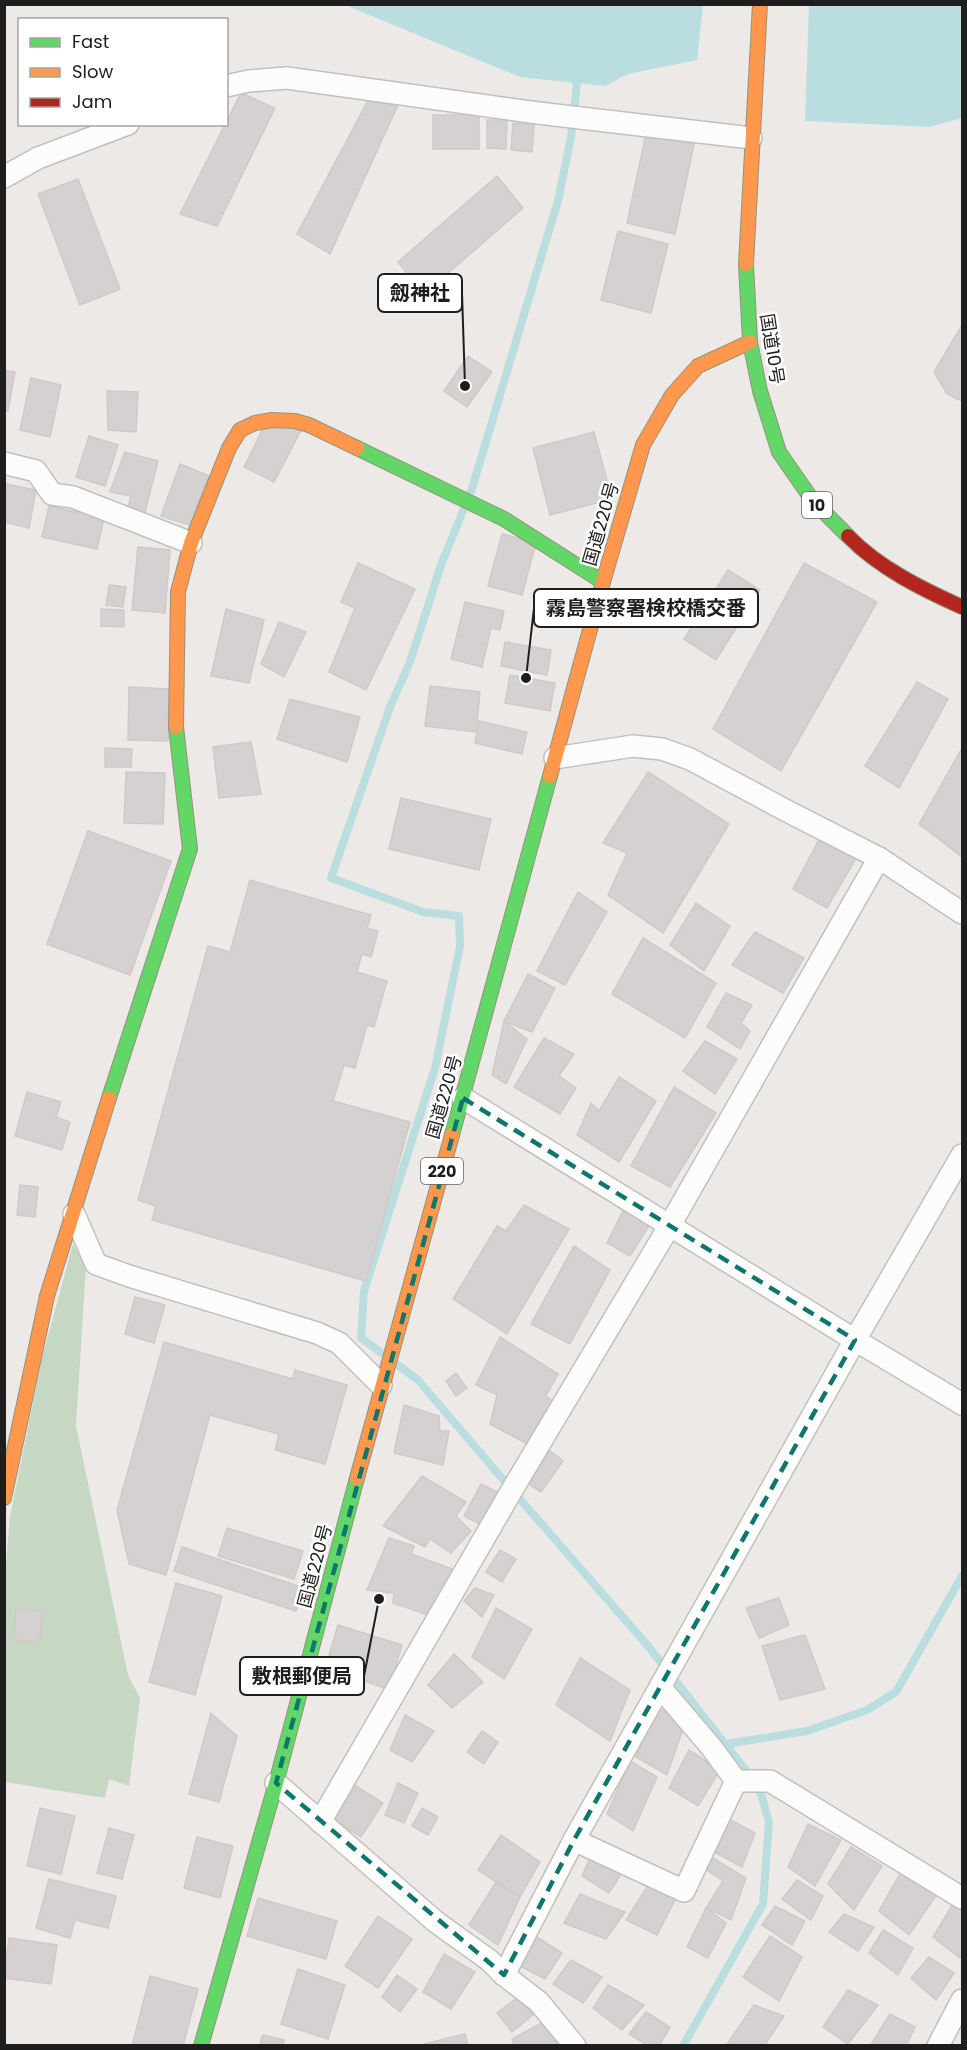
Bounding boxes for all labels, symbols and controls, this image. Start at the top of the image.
legend [18,18,228,126]
text: Fast [72,29,109,54]
text: Slow [72,59,114,84]
text: Jam [72,89,112,114]
callout: 劔神社 [378,274,462,312]
text: 劔神社 [390,279,450,307]
street label: 国道10号 [755,312,790,386]
street label: 国道220号 [577,479,624,569]
road number: 10 [802,492,832,518]
callout: 霧島警察署検校橋交番 [534,589,758,627]
text: 霧島警察署検校橋交番 [546,594,746,622]
street label: 国道220号 [420,1052,467,1142]
road number: 220 [421,1158,463,1184]
street label: 国道220号 [291,1521,338,1611]
callout: 敷根郵便局 [240,1657,364,1695]
text: 敷根郵便局 [252,1662,352,1690]

